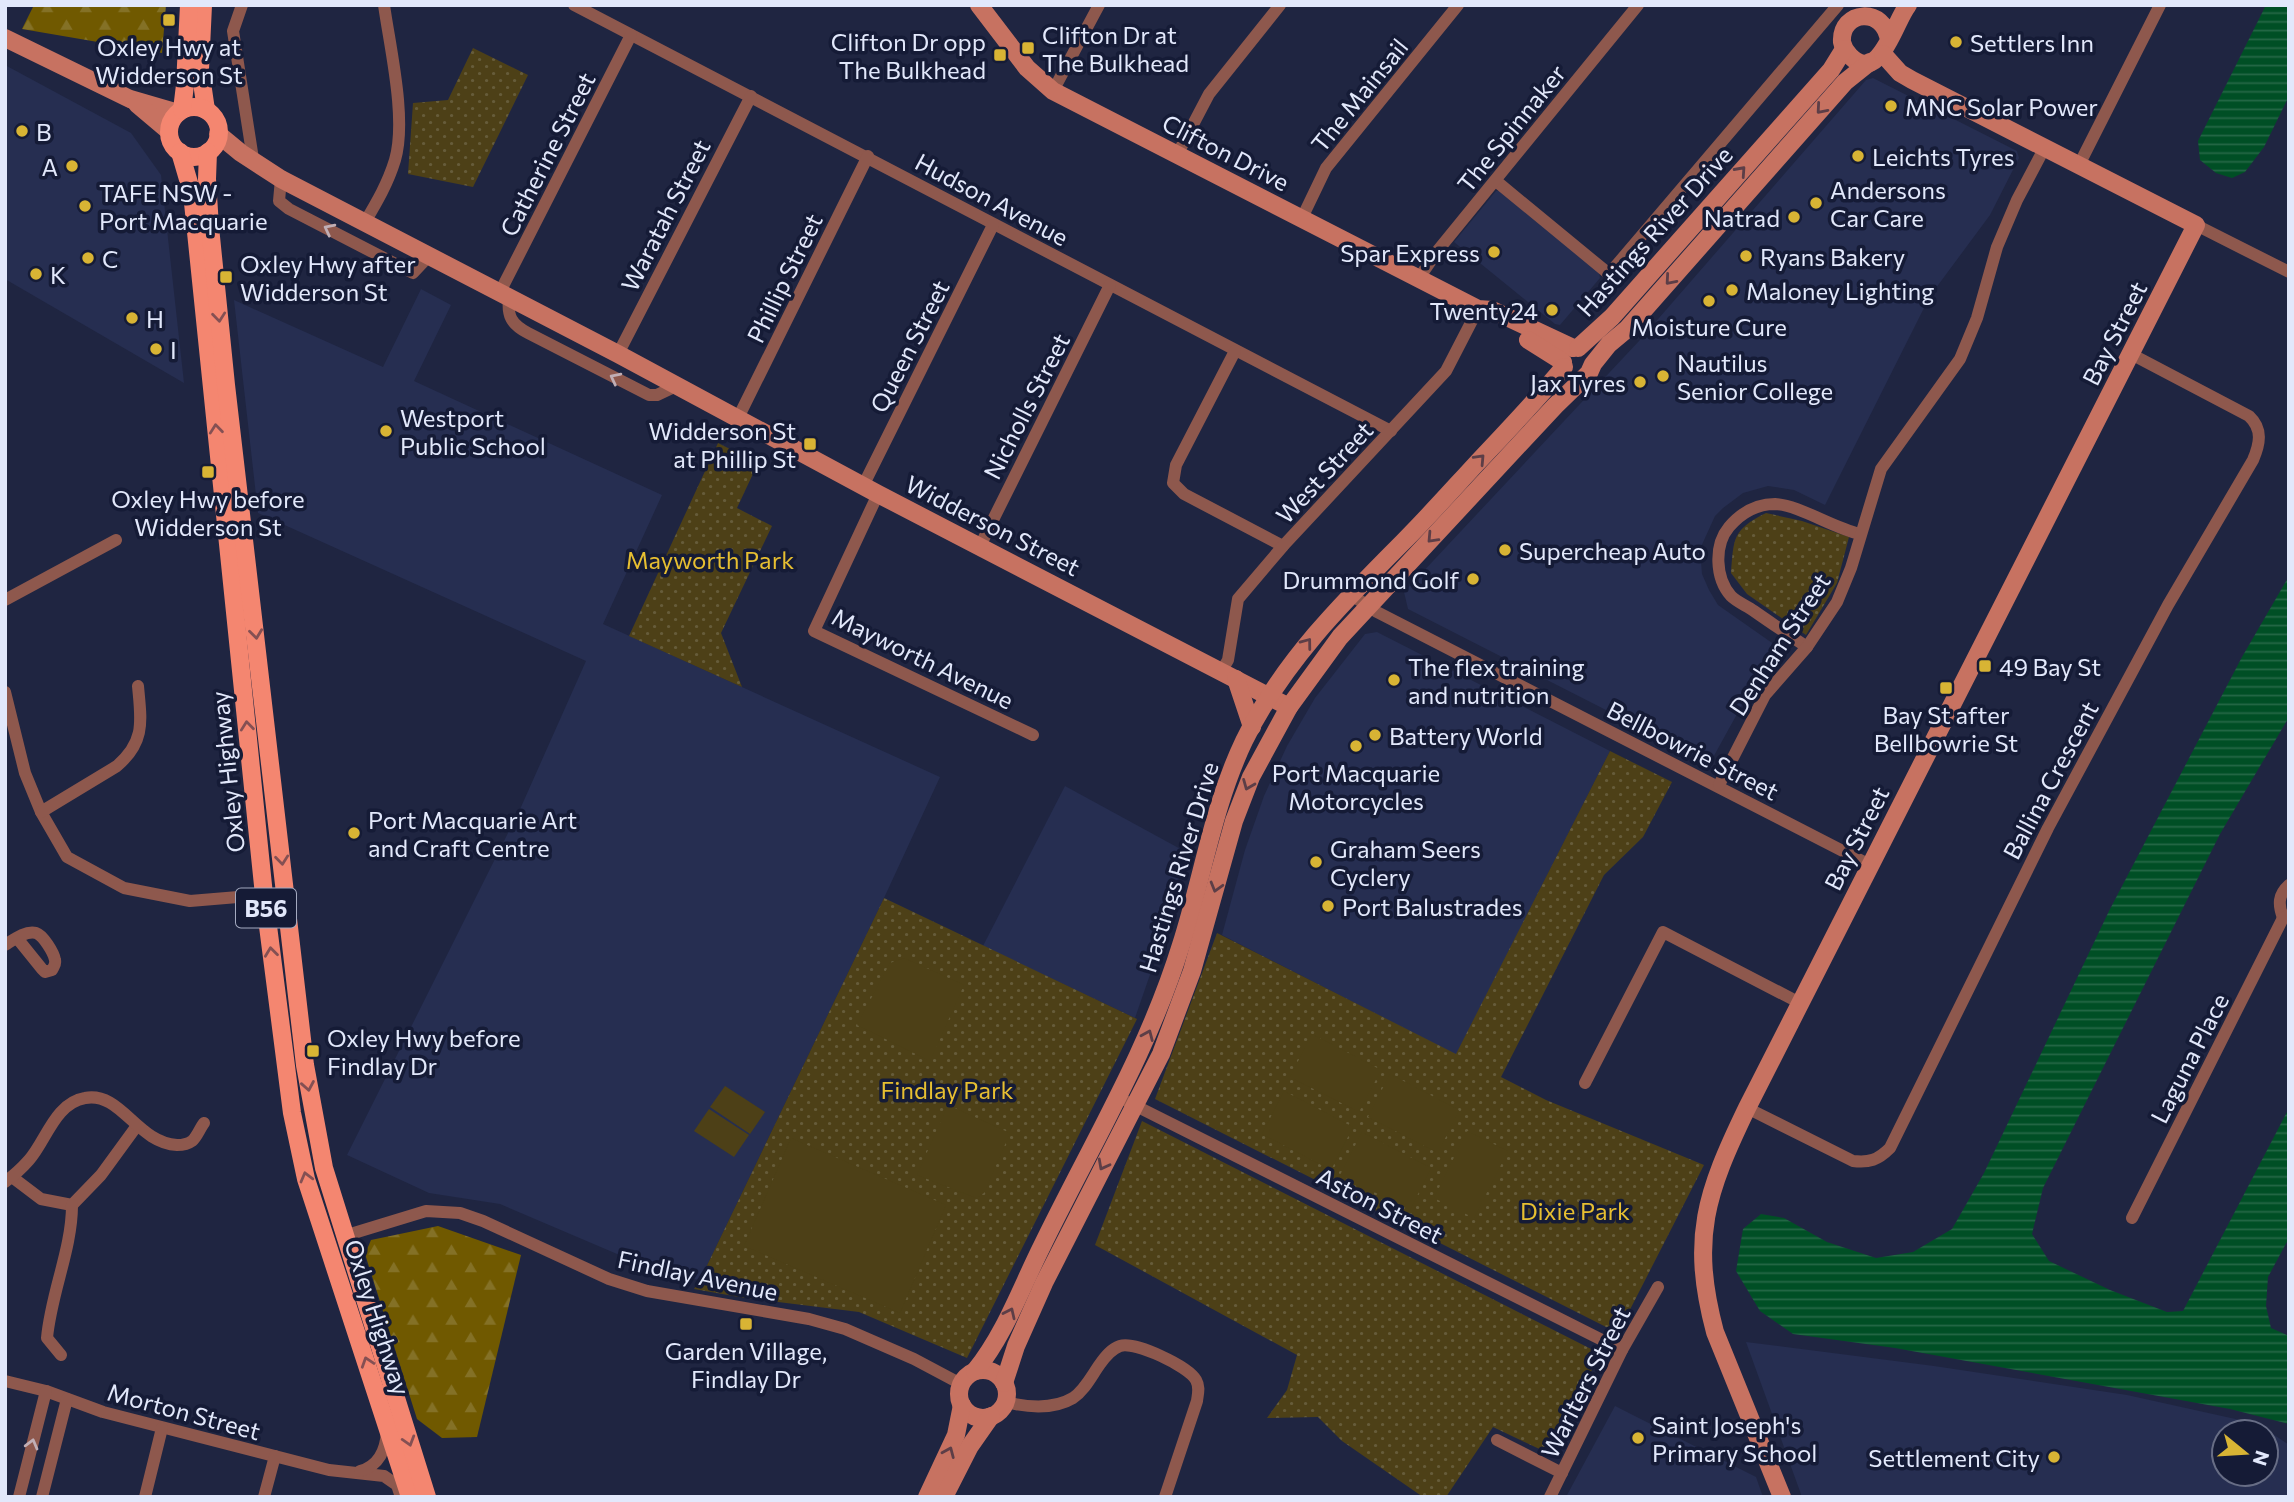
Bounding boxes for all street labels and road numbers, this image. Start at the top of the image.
street label: The Mainsail [1305,33,1413,157]
street label: The Spinnaker [1451,58,1571,198]
street label: Catherine Street [493,67,601,241]
street label: Clifton Drive [1158,108,1294,196]
street label: Waratah Street [614,134,716,296]
street label: Hastings River Drive [1570,140,1738,322]
street label: Hudson Avenue [911,147,1073,251]
street label: Phillip Street [740,209,828,347]
street label: Queen Street [863,275,955,417]
street label: Bay Street [2076,276,2153,390]
street label: Nicholls Street [977,328,1075,484]
street label: West Street [1270,415,1379,529]
street label: Widderson Street [901,469,1085,581]
street label: Denham Street [1722,567,1836,721]
street label: Mayworth Avenue [828,601,1018,715]
street label: Oxley Highway [204,690,250,854]
street label: Bellbowrie Street [1602,694,1784,806]
street label: Ballina Crescent [1996,696,2104,864]
street label: Hastings River Drive [1132,758,1224,976]
street label: Bay Street [1818,781,1895,895]
road number: B56 [236,888,296,928]
street label: Laguna Place [2144,988,2234,1128]
street label: Aston Street [1312,1161,1448,1249]
street label: Oxley Highway [339,1236,417,1398]
street label: Findlay Avenue [615,1244,781,1306]
street label: Warlters Street [1534,1301,1636,1463]
street label: Morton Street [104,1377,264,1445]

